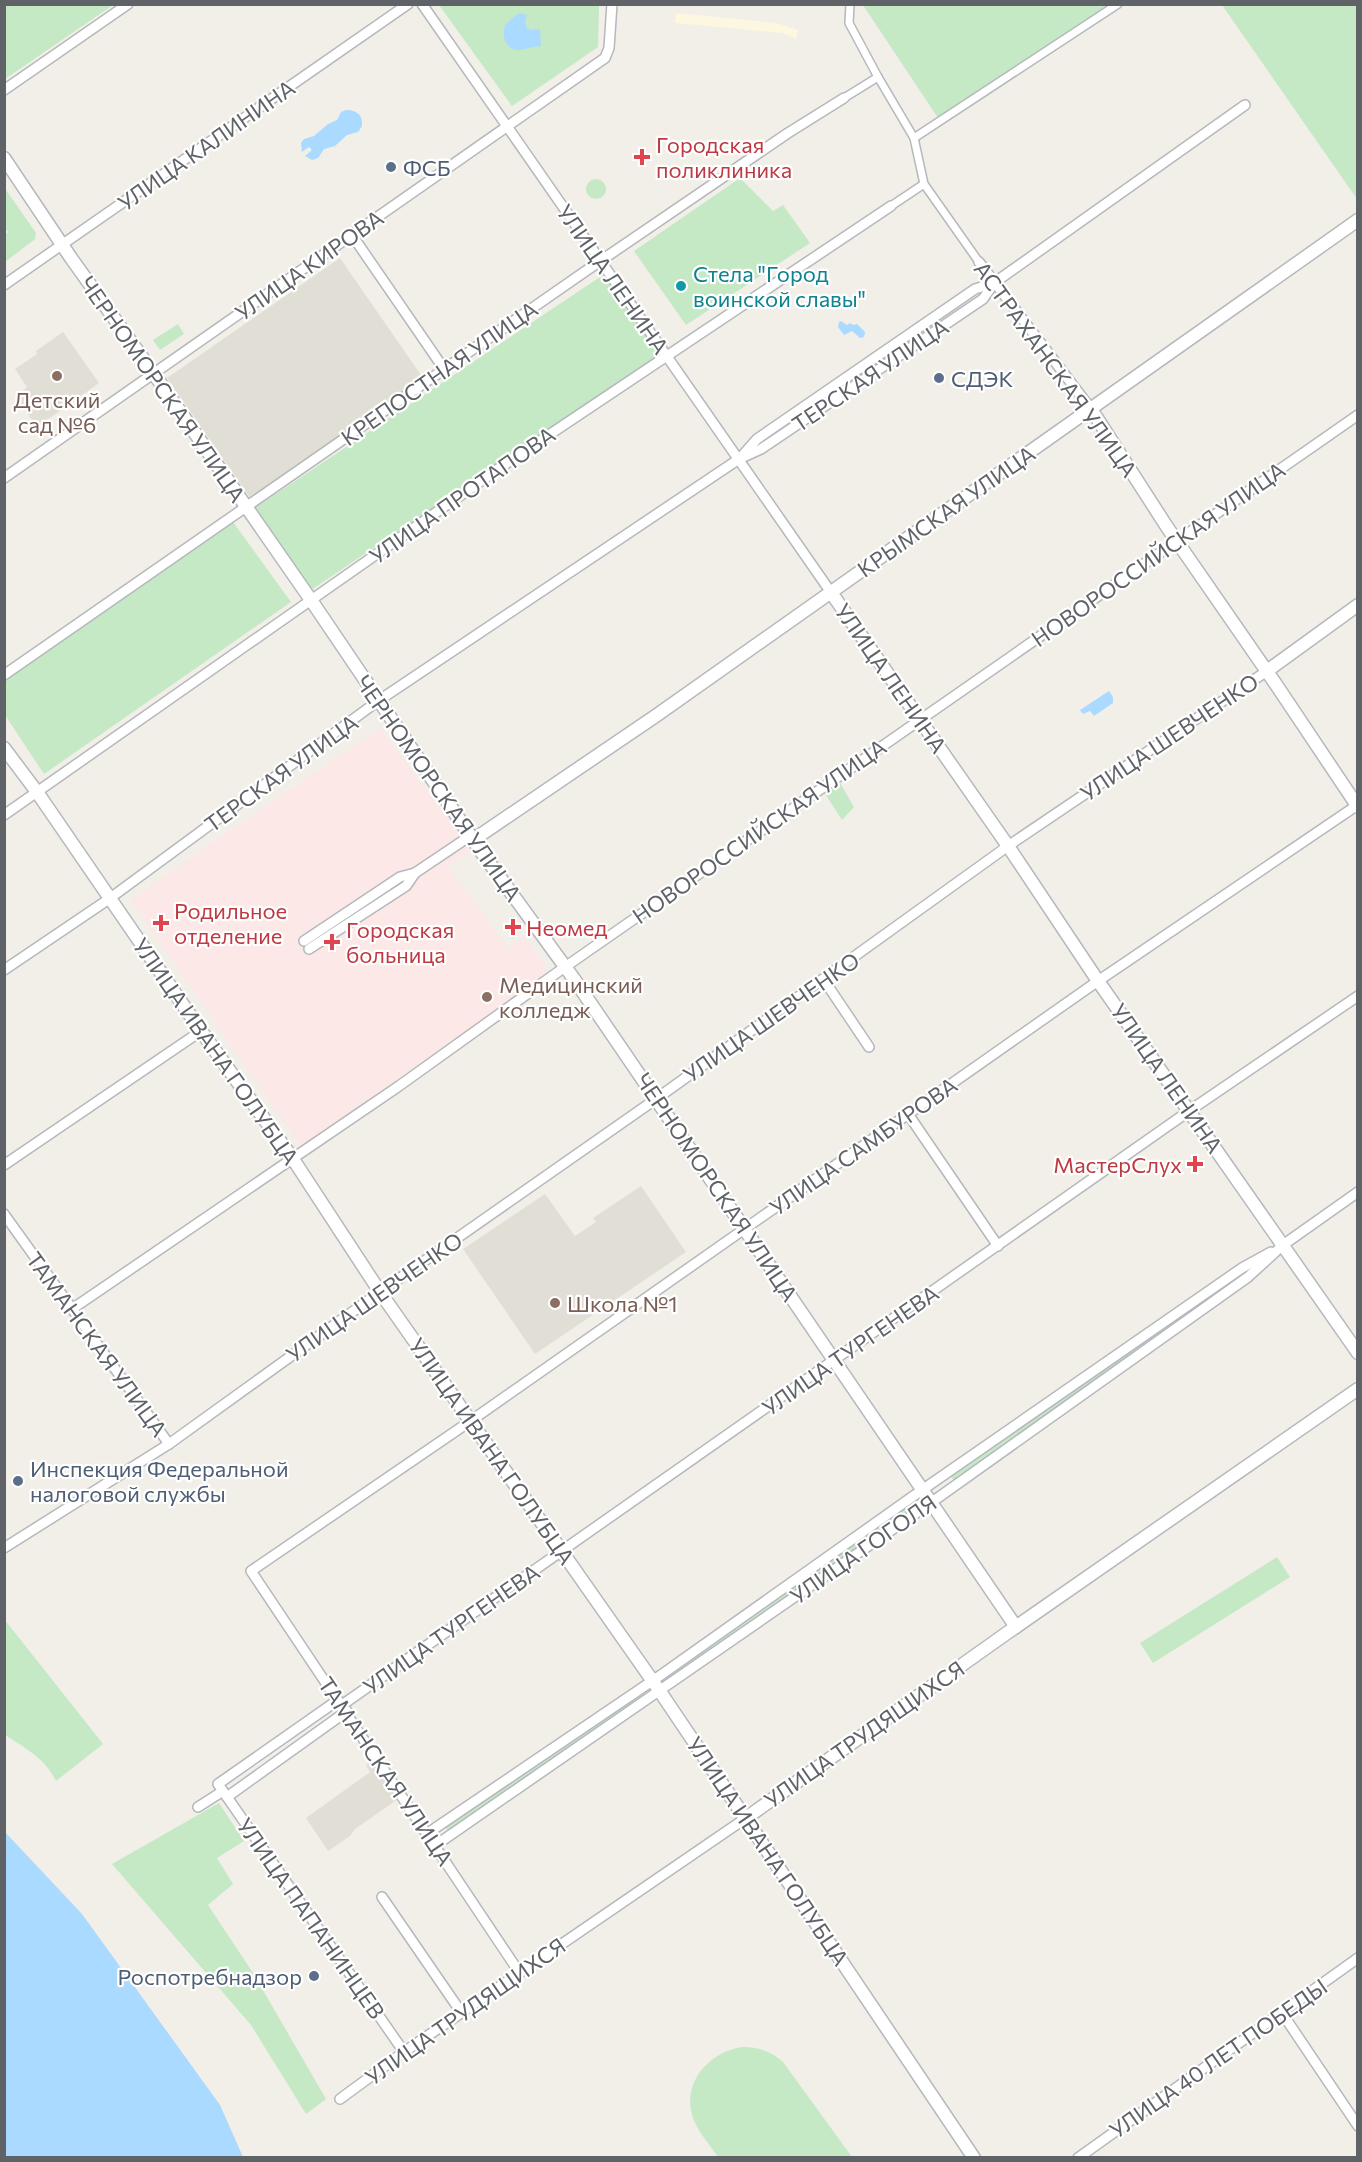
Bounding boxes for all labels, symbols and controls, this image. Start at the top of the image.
street label: УЛИЦА КАЛИНИНА [112,74,300,216]
place label: Городская поликлиника [656,131,792,183]
marker: Городская поликлиника [633,148,651,166]
place label: ФСБ [403,154,451,181]
marker: ФСБ [384,160,398,174]
street label: УЛИЦА ЛЕНИНА [551,199,675,359]
street label: УЛИЦА КИРОВА [230,204,388,326]
street label: АСТРАХАНСКАЯ УЛИЦА [969,256,1143,482]
place label: Стела "Город воинской славы" [693,260,866,312]
street label: ЧЕРНОМОРСКАЯ УЛИЦА [74,271,252,507]
marker: Стела "Город воинской славы" [674,279,688,293]
street label: КРЕПОСТНАЯ УЛИЦА [336,295,542,451]
street label: ТЕРСКАЯ УЛИЦА [787,313,953,437]
place label: СДЭК [951,365,1013,392]
marker: Детский сад №6 [50,369,64,383]
marker: СДЭК [932,371,946,385]
place label: Детский сад №6 [14,386,100,438]
street label: УЛИЦА ПРОТАПОВА [364,421,560,569]
street label: КРЫМСКАЯ УЛИЦА [852,440,1040,582]
street label: НОВОРОССИЙСКАЯ УЛИЦА [1026,456,1290,652]
street label: УЛИЦА ЛЕНИНА [829,598,953,758]
street label: УЛИЦА ШЕВЧЕНКО [1075,667,1263,807]
street label: ЧЕРНОМОРСКАЯ УЛИЦА [350,670,528,906]
street label: ТЕРСКАЯ УЛИЦА [199,708,363,838]
street label: НОВОРОССИЙСКАЯ УЛИЦА [627,733,891,929]
place label: Родильное отделение [174,897,287,949]
marker: Родильное отделение [152,914,170,932]
place label: Неомед [526,914,607,941]
place label: Городская больница [346,916,454,968]
marker: Неомед [504,918,522,936]
street label: УЛИЦА ИВАНА ГОЛУБЦА [127,932,305,1170]
marker: Городская больница [323,933,341,951]
street label: УЛИЦА ШЕВЧЕНКО [678,946,864,1088]
place label: Медицинский колледж [499,971,643,1023]
marker: Медицинский колледж [480,990,494,1004]
street label: УЛИЦА ЛЕНИНА [1105,998,1229,1158]
street label: ЧЕРНОМОРСКАЯ УЛИЦА [630,1067,804,1307]
street label: УЛИЦА САМБУРОВА [764,1071,962,1221]
place label: МастерСлух [1053,1151,1182,1178]
marker: МастерСлух [1186,1155,1204,1173]
street label: УЛИЦА ШЕВЧЕНКО [281,1226,467,1368]
street label: ТАМАНСКАЯ УЛИЦА [21,1246,173,1442]
street label: УЛИЦА ТУРГЕНЕВА [757,1279,943,1421]
place label: Школа №1 [567,1290,678,1317]
marker: Школа №1 [548,1296,562,1310]
street label: УЛИЦА ИВАНА ГОЛУБЦА [403,1332,581,1570]
place label: Инспекция Федеральной налоговой службы [30,1455,289,1507]
marker: Инспекция Федеральной налоговой службы [11,1474,25,1488]
street label: УЛИЦА ГОГОЛЯ [785,1488,941,1610]
street label: УЛИЦА ТУРГЕНЕВА [358,1558,544,1700]
street label: УЛИЦА ТРУДЯЩИХСЯ [759,1655,969,1813]
street label: ТАМАНСКАЯ УЛИЦА [313,1671,459,1871]
street label: УЛИЦА ИВАНА ГОЛУБЦА [681,1731,855,1971]
street label: УЛИЦА ПАПАНИНЦЕВ [231,1812,391,2024]
street label: УЛИЦА ТРУДЯЩИХСЯ [360,1932,570,2090]
place label: Роспотребнадзор [117,1963,302,1990]
marker: Роспотребнадзор [307,1969,321,1983]
street label: УЛИЦА 40 ЛЕТ ПОБЕДЫ [1104,1972,1332,2144]

